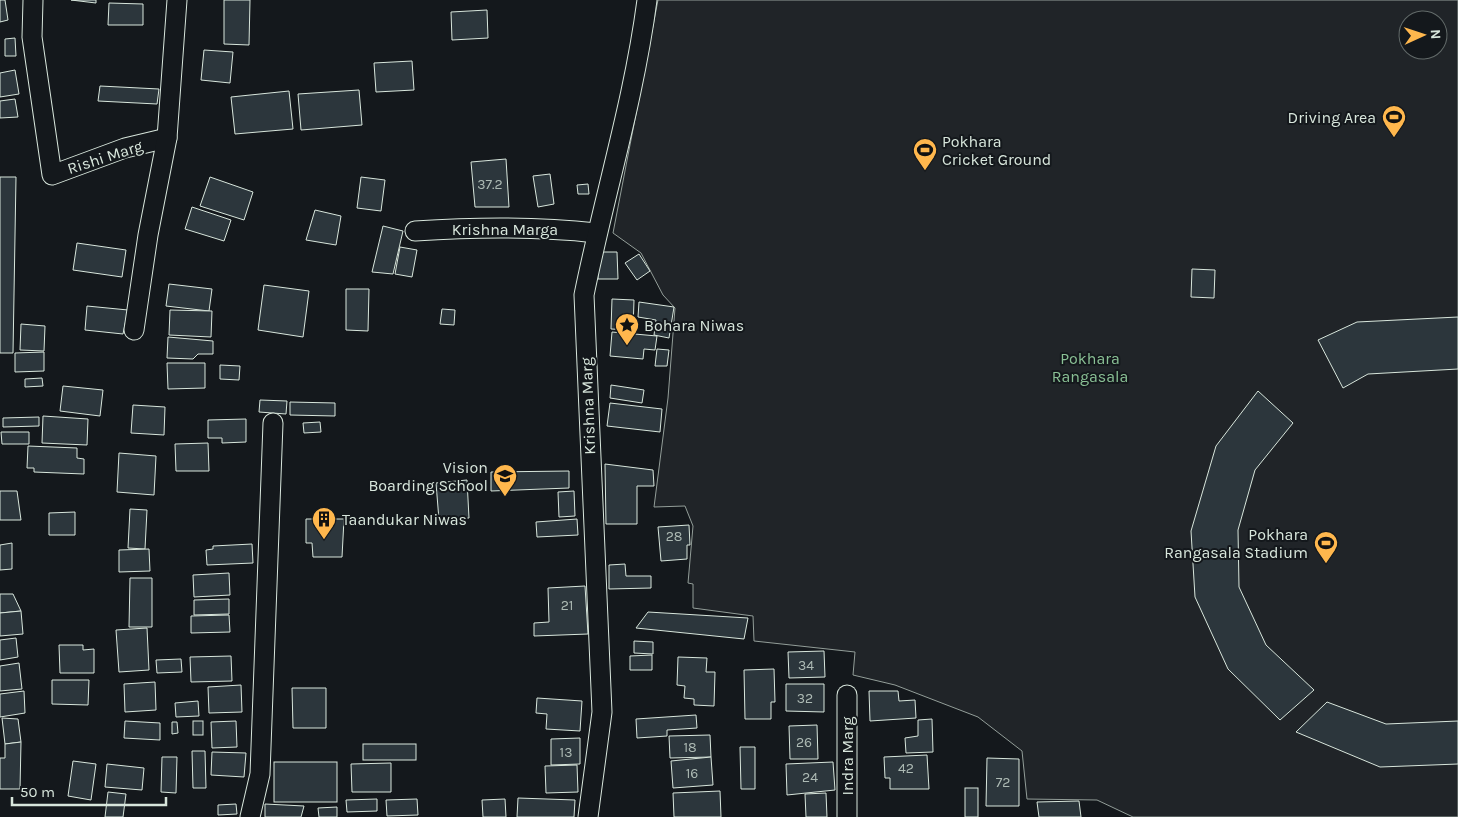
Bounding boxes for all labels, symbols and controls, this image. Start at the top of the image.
north arrow [1398,10,1448,60]
text: N [1427,29,1444,40]
sports icon: Driving Area [1381,104,1407,138]
place label: Driving Area [1288,108,1376,127]
place label: Pokhara Cricket Ground [942,132,1051,169]
street label: Rishi Marg [65,136,145,178]
sports icon: Pokhara Cricket Ground [912,137,938,171]
house number: 37.2 [477,176,503,193]
street label: Krishna Marga [452,220,558,239]
place icon: Bohara Niwas [614,312,640,346]
place label: Bohara Niwas [644,316,744,335]
park label: Pokhara Rangasala [1052,349,1128,386]
street label: Krishna Marg [577,357,599,455]
place label: Vision Boarding School [368,458,488,495]
school or university icon: Vision Boarding School [492,463,518,497]
building icon: Taandukar Niwas [311,506,337,540]
place label: Taandukar Niwas [342,510,467,529]
place label: Pokhara Rangasala Stadium [1164,525,1308,562]
house number: 28 [666,528,682,545]
sports icon: Pokhara Rangasala Stadium [1313,530,1339,564]
house number: 21 [561,597,573,614]
house number: 34 [798,657,814,674]
house number: 32 [797,690,813,707]
street label: Indra Marg [838,717,857,795]
house number: 26 [796,734,812,751]
house number: 18 [683,739,697,756]
house number: 13 [560,744,572,761]
house number: 42 [898,760,914,777]
house number: 16 [686,765,698,782]
house number: 24 [802,769,818,786]
scale bar [12,774,166,806]
house number: 72 [996,774,1010,791]
text: 50 m [20,783,55,801]

